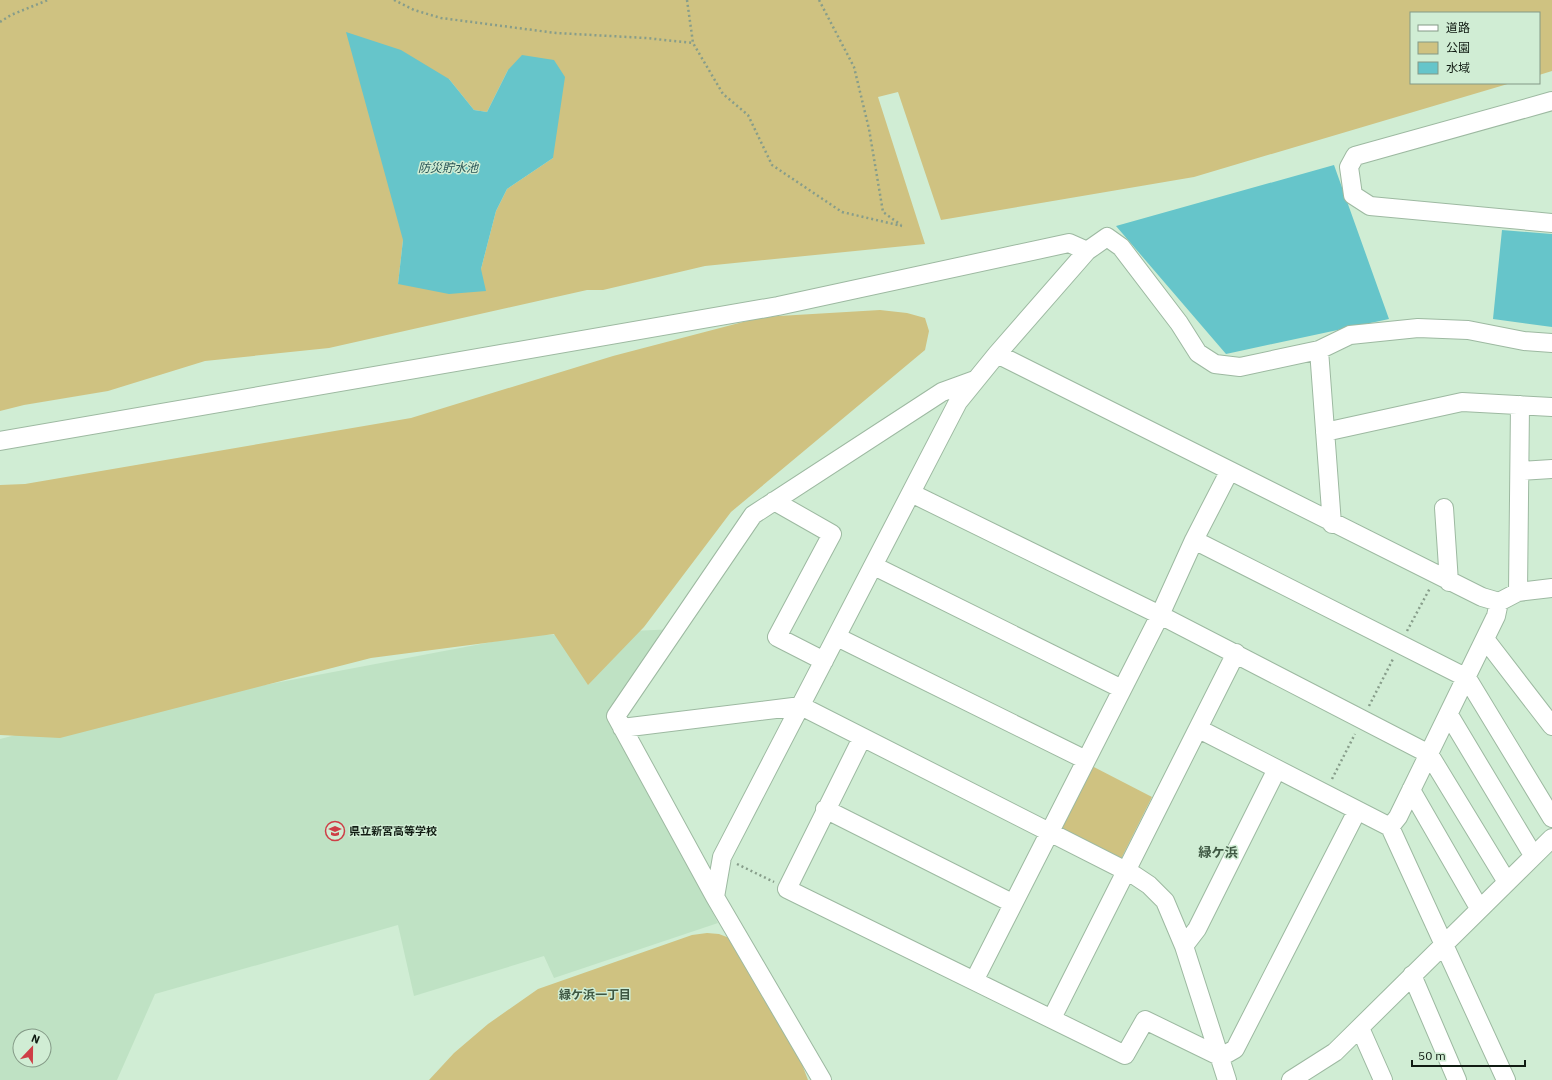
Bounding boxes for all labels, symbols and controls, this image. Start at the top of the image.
legend [1410,12,1540,84]
text: 道路 [1446,20,1470,35]
text: 公園 [1446,40,1470,55]
text: 水域 [1446,60,1470,75]
water label: 防災貯水池 [418,160,479,175]
school or university icon: 県立新宮高等学校 [324,820,346,842]
place label: 県立新宮高等学校 [349,824,437,838]
district label: 緑ケ浜 [1197,844,1238,861]
district label: 緑ケ浜一丁目 [559,987,631,1002]
north arrow [12,1028,52,1068]
text: N [29,1031,42,1047]
scale bar [1412,1042,1525,1068]
text: 50 m [1418,1048,1446,1063]

